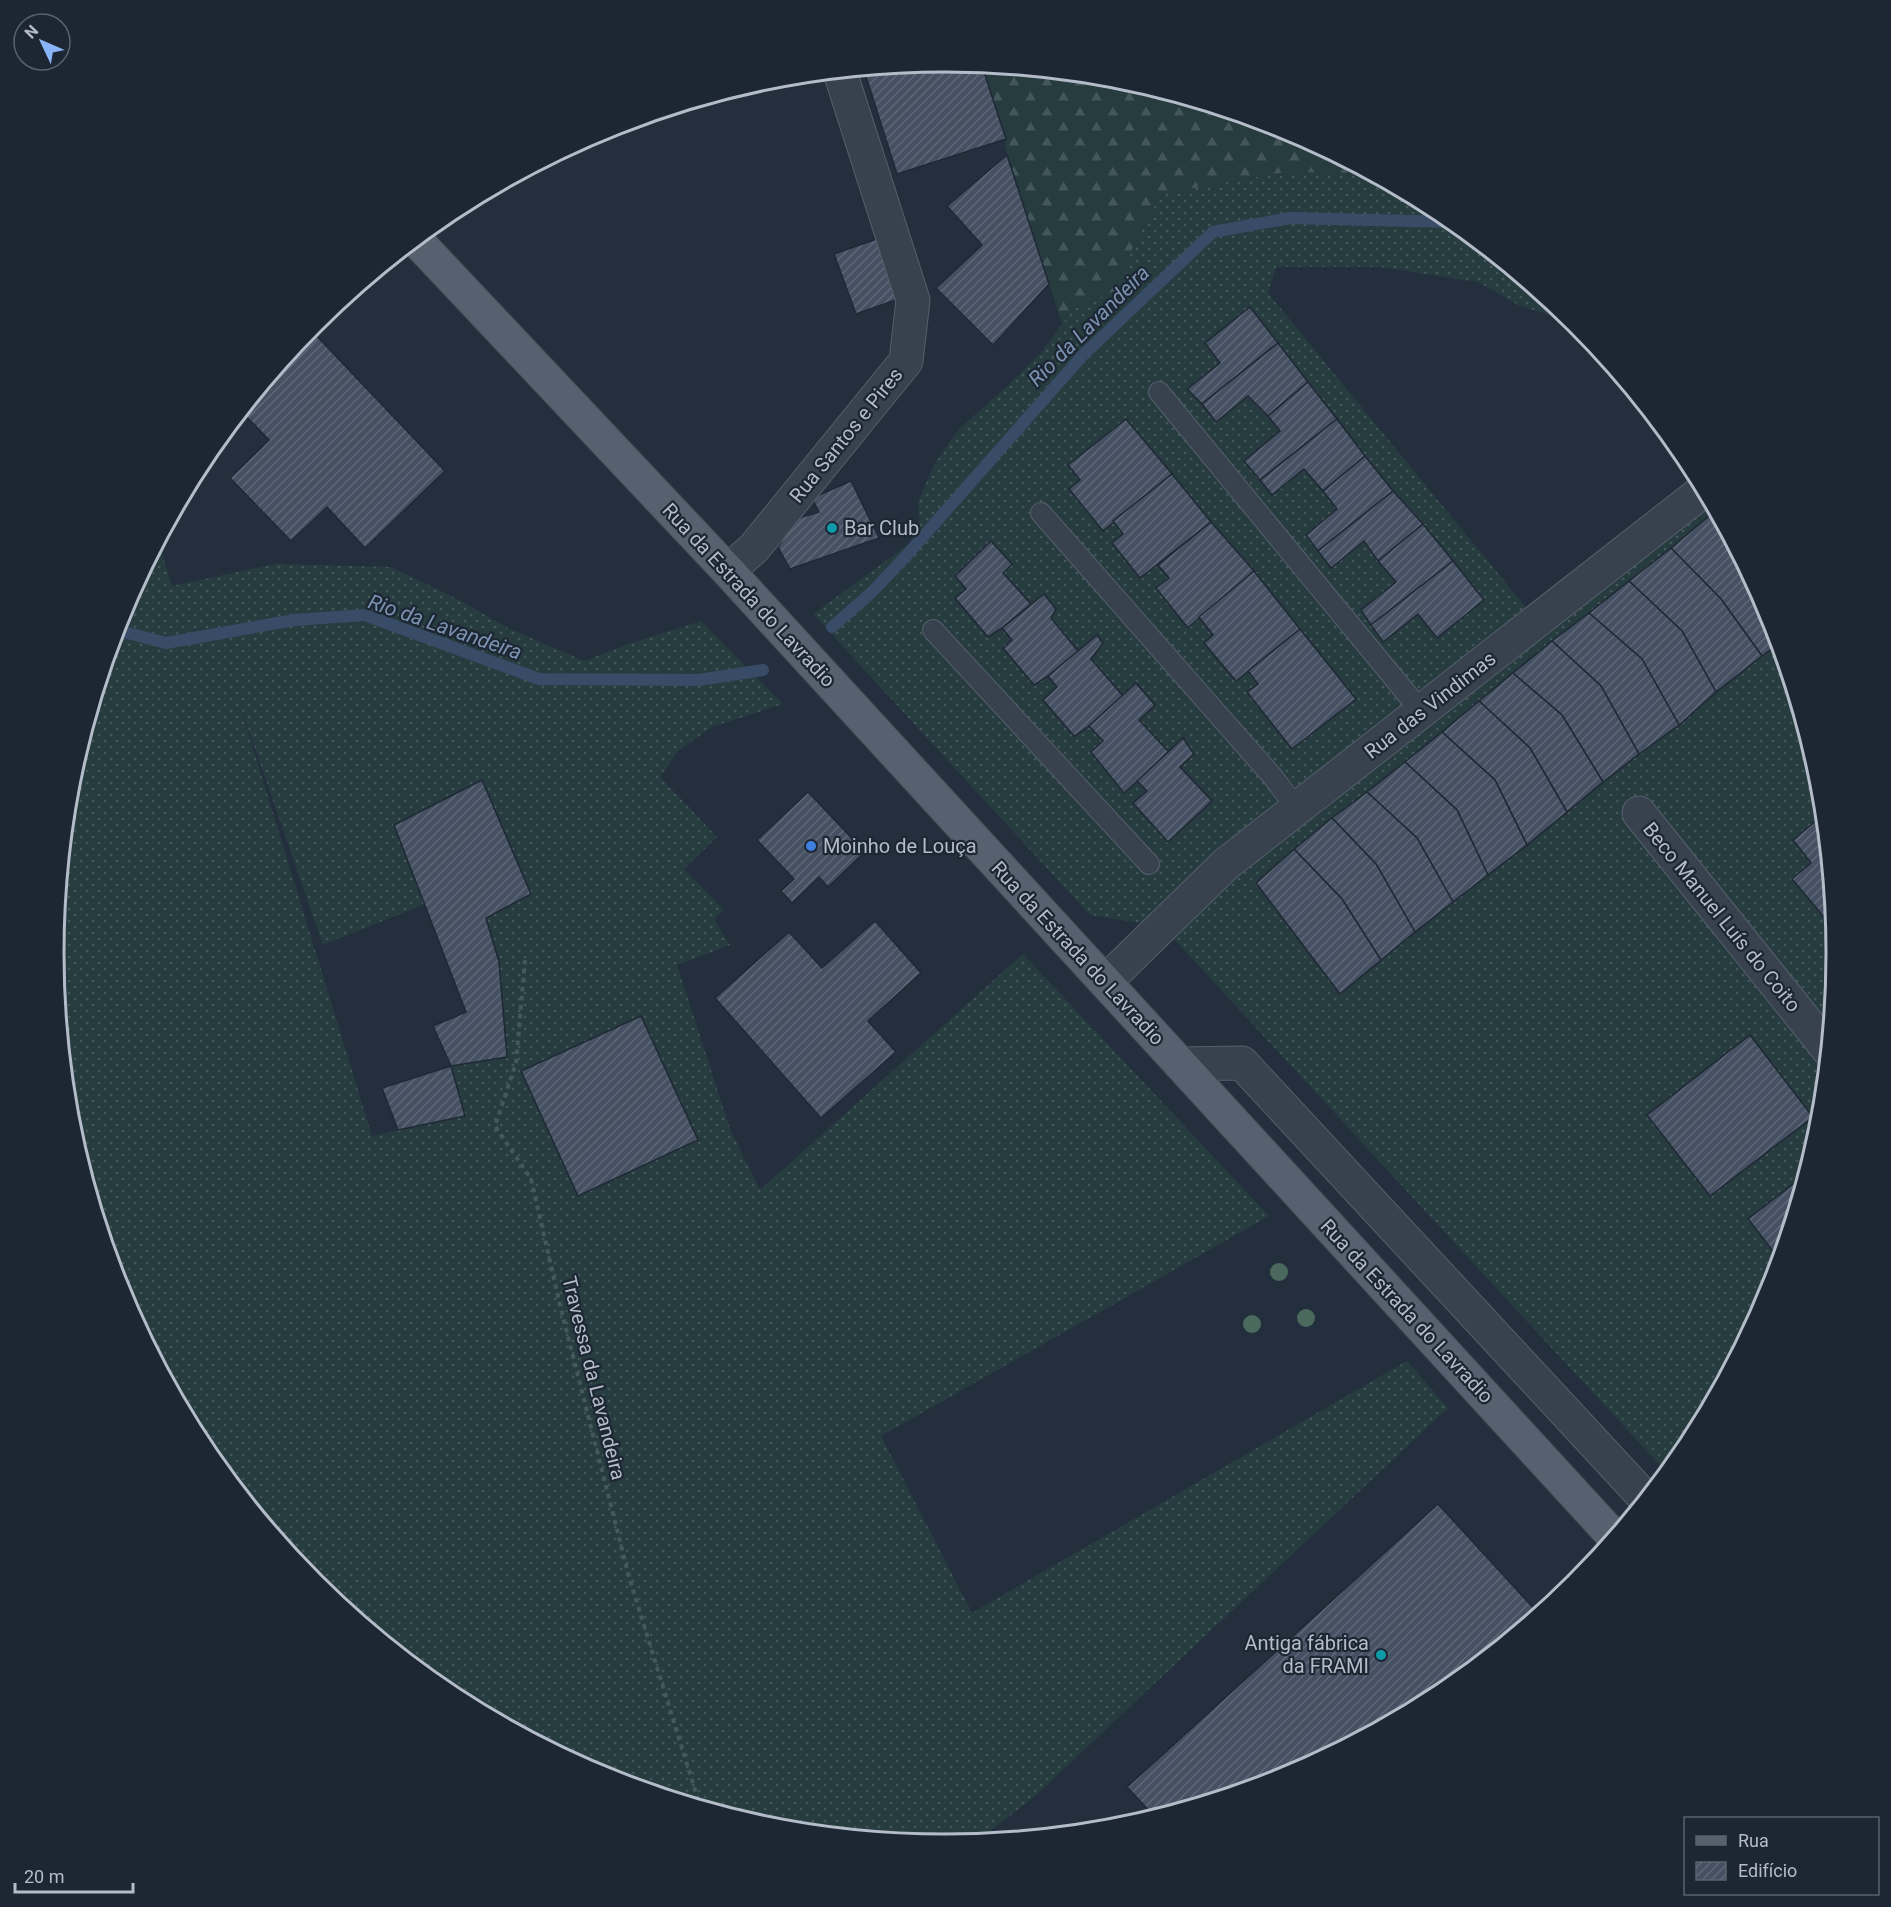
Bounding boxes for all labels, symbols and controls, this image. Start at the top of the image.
north arrow [12,12,72,72]
text: N [21,21,42,43]
water label: Rio da Lavandeira [1024,261,1154,391]
street label: Rua Santos e Pires [784,363,908,507]
street label: Rua da Estrada do Lavradio [658,498,840,692]
place label: Bar Club [844,516,919,540]
marker: Bar Club [825,521,839,535]
water label: Rio da Lavandeira [365,589,525,665]
street label: Rua das Vindimas [1360,646,1500,764]
street label: Beco Manuel Luís do Coito [1638,817,1806,1017]
place label: Moinho de Louça [823,834,977,858]
marker: Moinho de Louça [804,839,818,853]
street label: Rua da Estrada do Lavradio [987,856,1169,1050]
street label: Rua da Estrada do Lavradio [1316,1214,1498,1408]
street label: Travessa da Lavandeira [557,1274,631,1482]
place label: Antiga fábrica da FRAMI [1244,1631,1369,1678]
marker: Antiga fábrica da FRAMI [1374,1648,1388,1662]
legend [1684,1817,1879,1895]
text: Rua [1738,1830,1769,1851]
scale bar [15,1856,134,1894]
text: Edifício [1738,1860,1797,1881]
text: 20 m [24,1866,64,1887]

